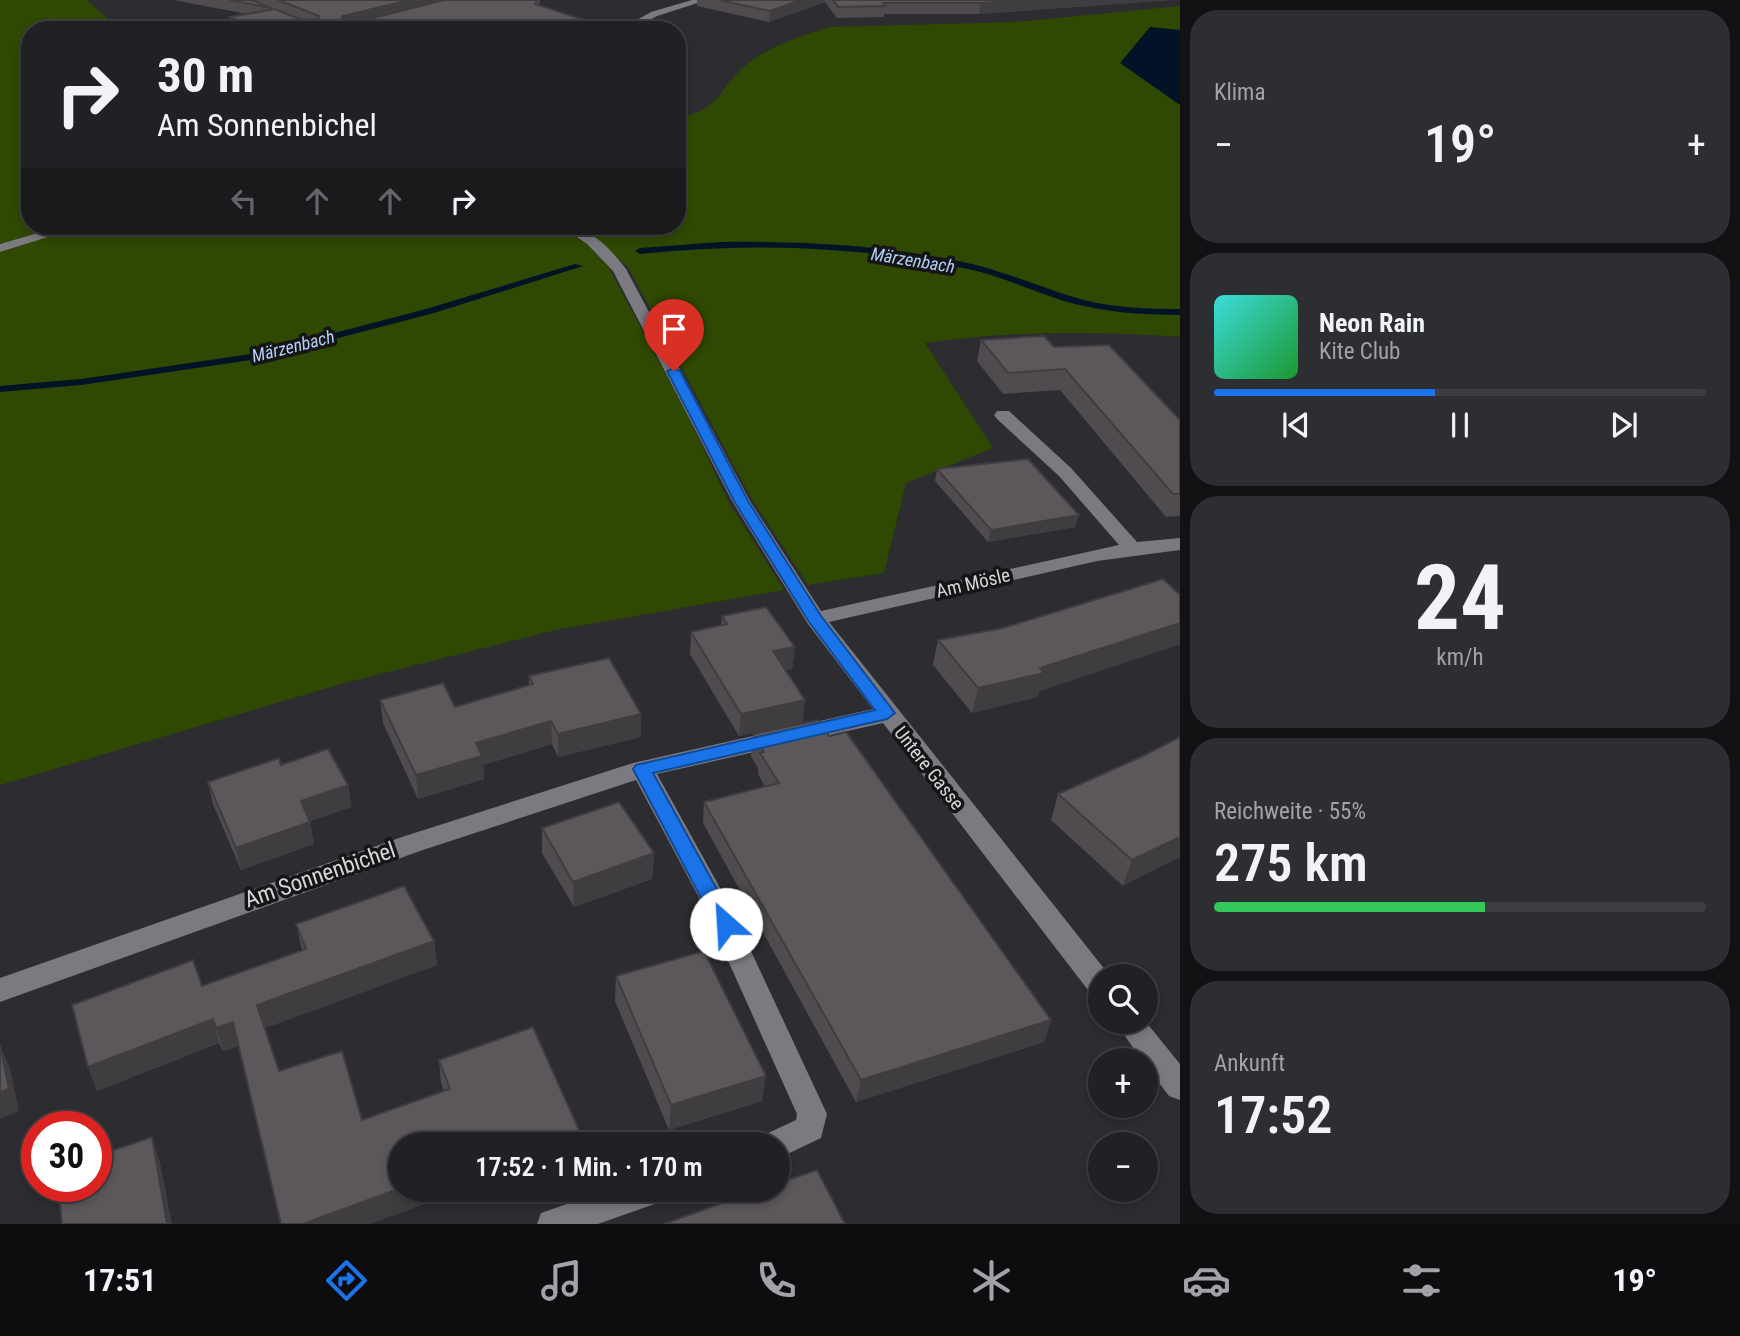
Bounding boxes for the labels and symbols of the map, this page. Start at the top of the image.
water label: Märzenbach [870,243,956,277]
pin [644,299,704,371]
water label: Märzenbach [249,326,337,366]
street label: Am Mösle [934,563,1012,603]
street label: Untere Gasse [889,722,969,814]
street label: Am Sonnenbichel [241,837,399,913]
position arrow [689,887,763,961]
speed limit sign: 30 [21,1111,112,1202]

